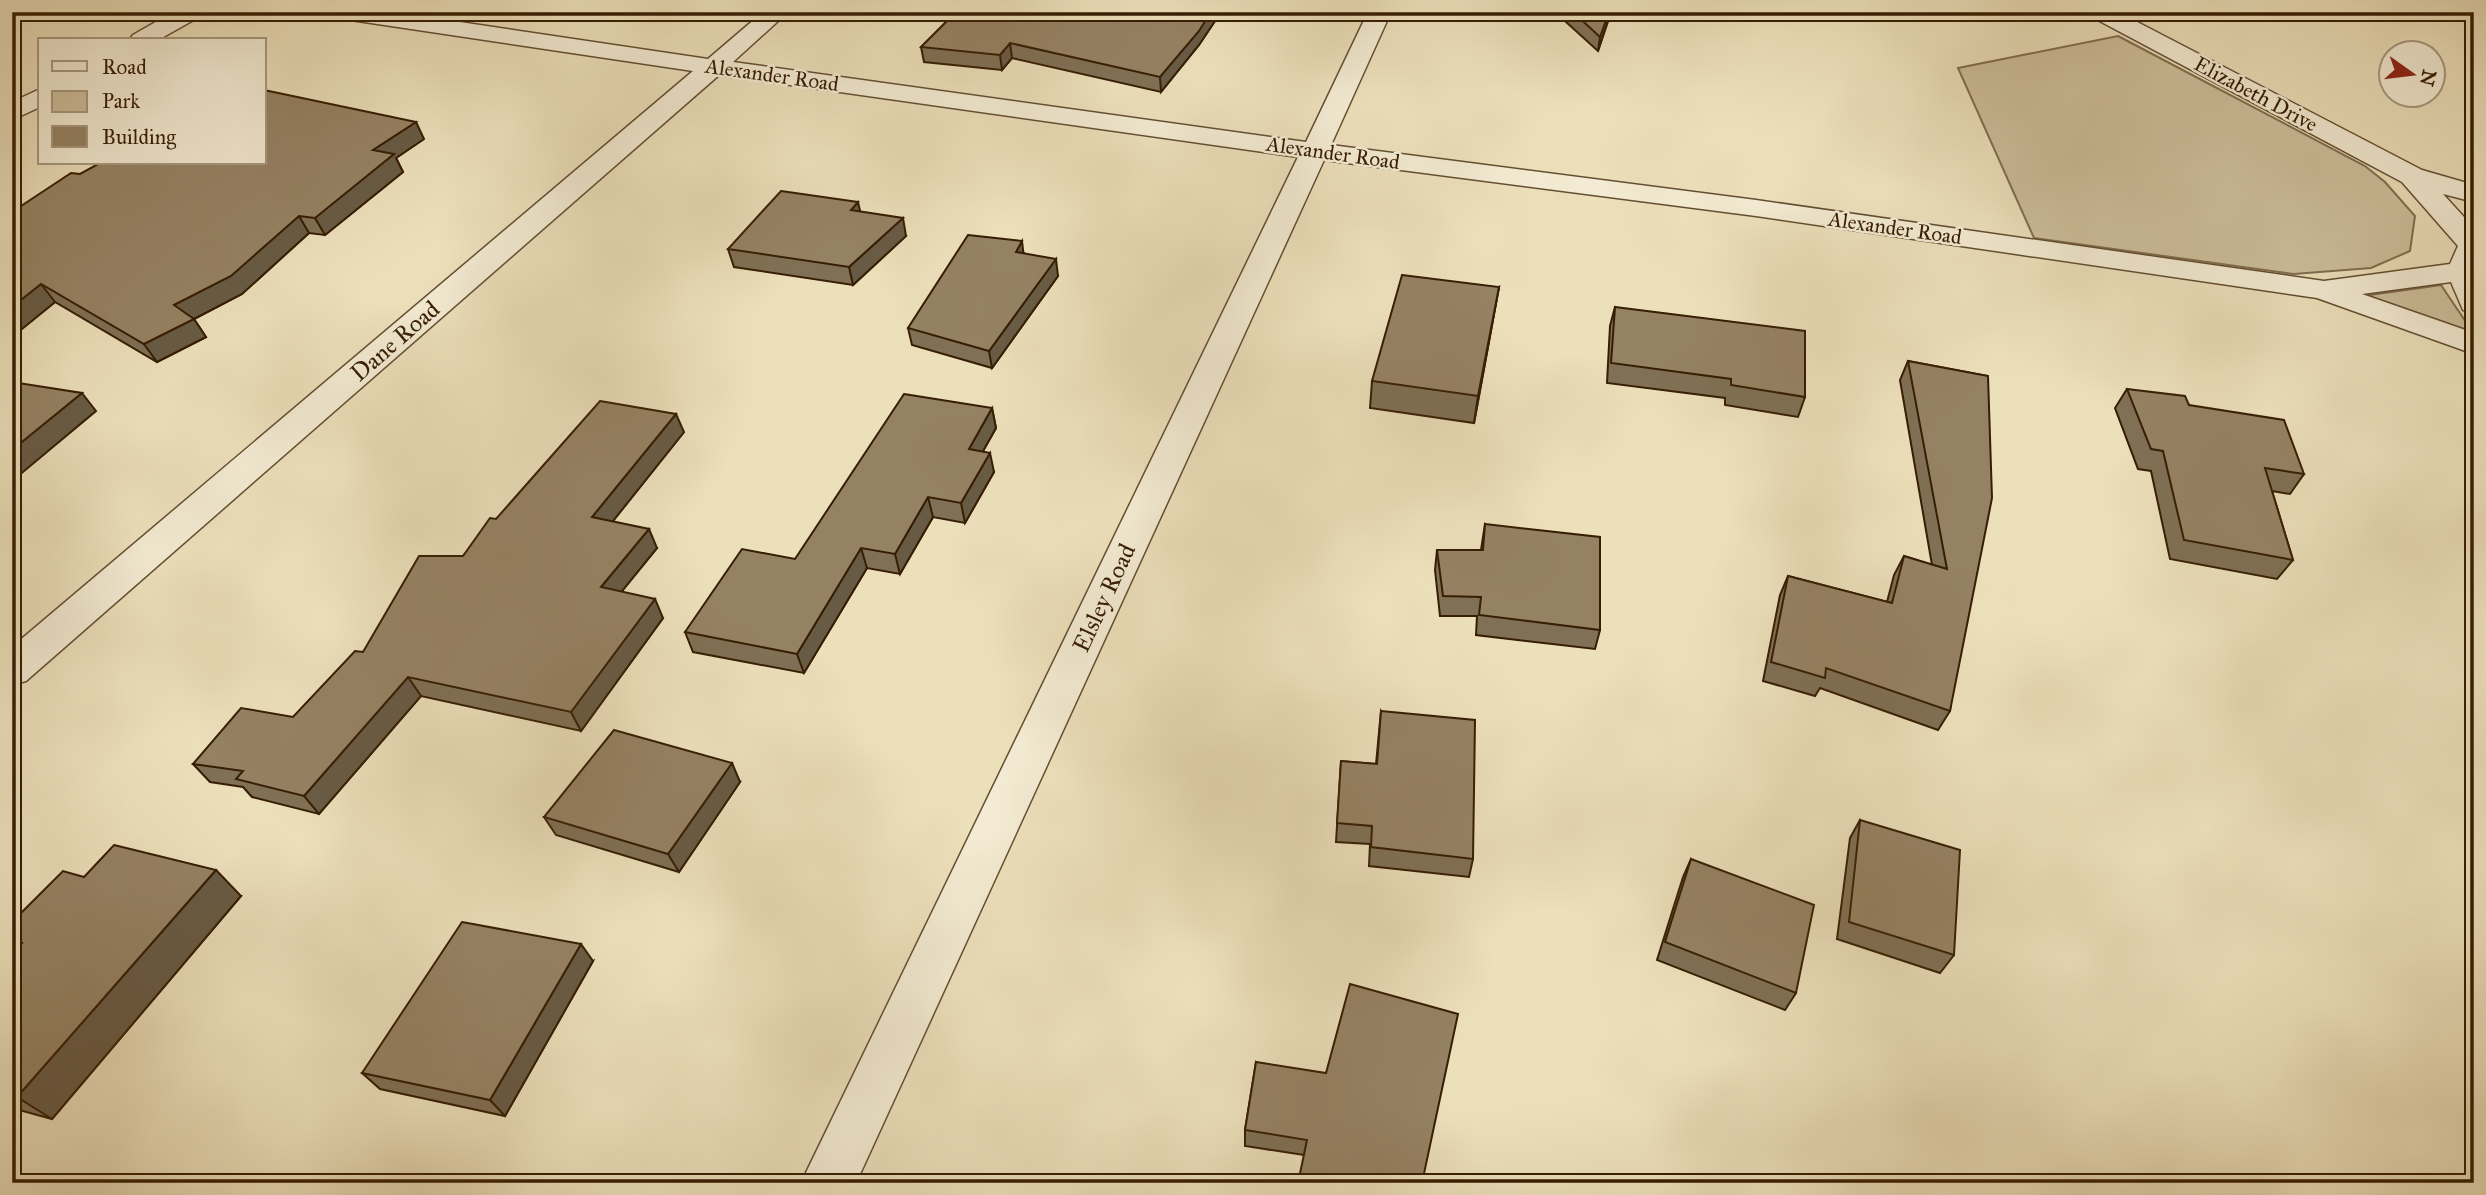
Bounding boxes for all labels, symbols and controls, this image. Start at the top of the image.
legend [38,38,266,164]
north arrow [2378,38,2448,108]
street label: Elizabeth Drive [2190,51,2322,138]
street label: Alexander Road [703,53,841,97]
text: Road [102,54,147,80]
text: N [2415,67,2441,89]
text: Park [102,88,140,114]
text: Building [102,124,176,150]
street label: Alexander Road [1264,131,1402,175]
street label: Alexander Road [1826,206,1964,250]
street label: Dane Road [344,294,446,388]
street label: Elsley Road [1066,539,1142,657]

